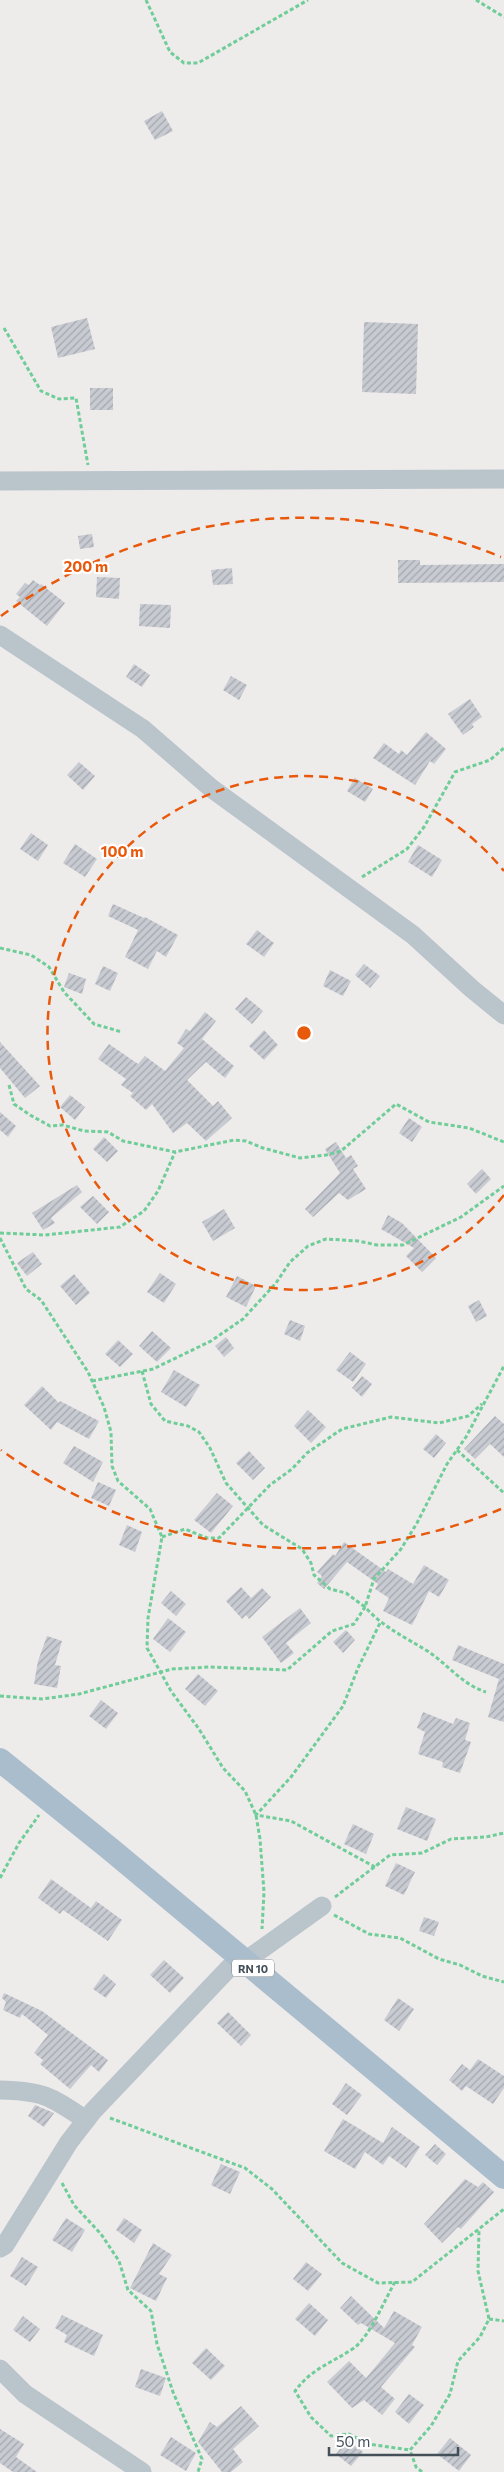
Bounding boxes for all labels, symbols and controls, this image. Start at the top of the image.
text: 200 m [64,557,108,575]
text: 100 m [101,842,143,860]
centre of rings [295,1024,313,1042]
road number: RN 10 [232,1960,274,1976]
scale bar [329,2424,458,2456]
text: 50 m [336,2432,370,2450]

